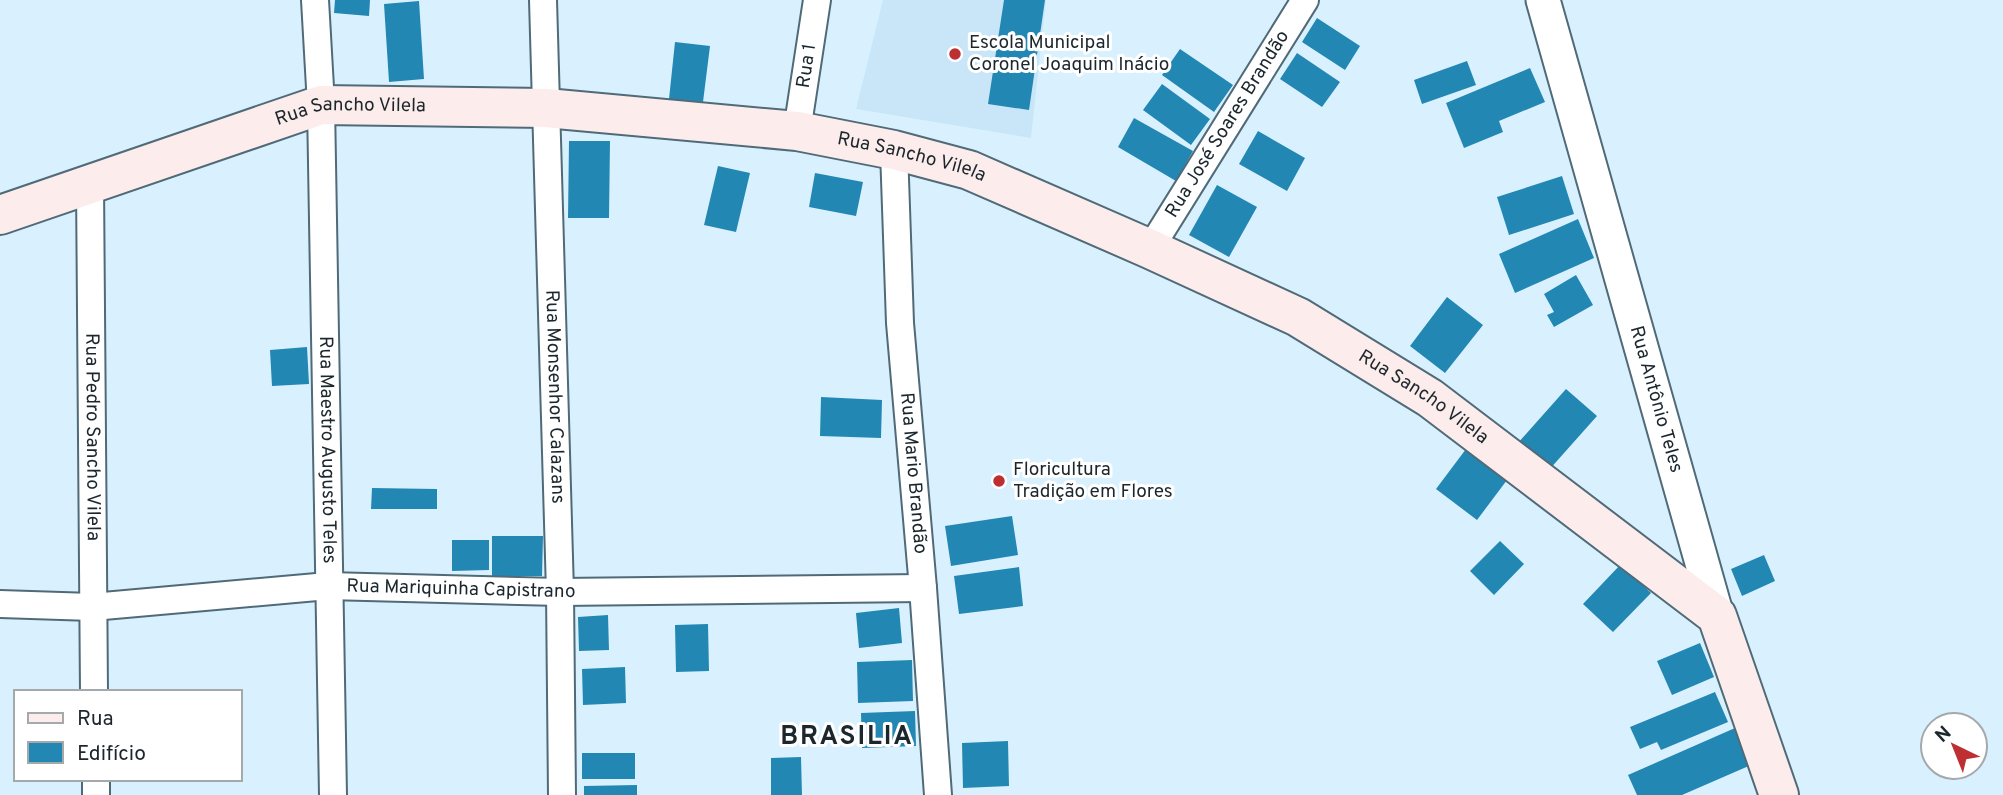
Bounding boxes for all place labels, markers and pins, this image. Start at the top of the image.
place label: Escola Municipal Coronel Joaquim Inácio [969,31,1169,77]
marker: Escola Municipal Coronel Joaquim Inácio [947,46,963,62]
place label: Floricultura Tradição em Flores [1013,458,1173,504]
marker: Floricultura Tradição em Flores [991,473,1007,489]

